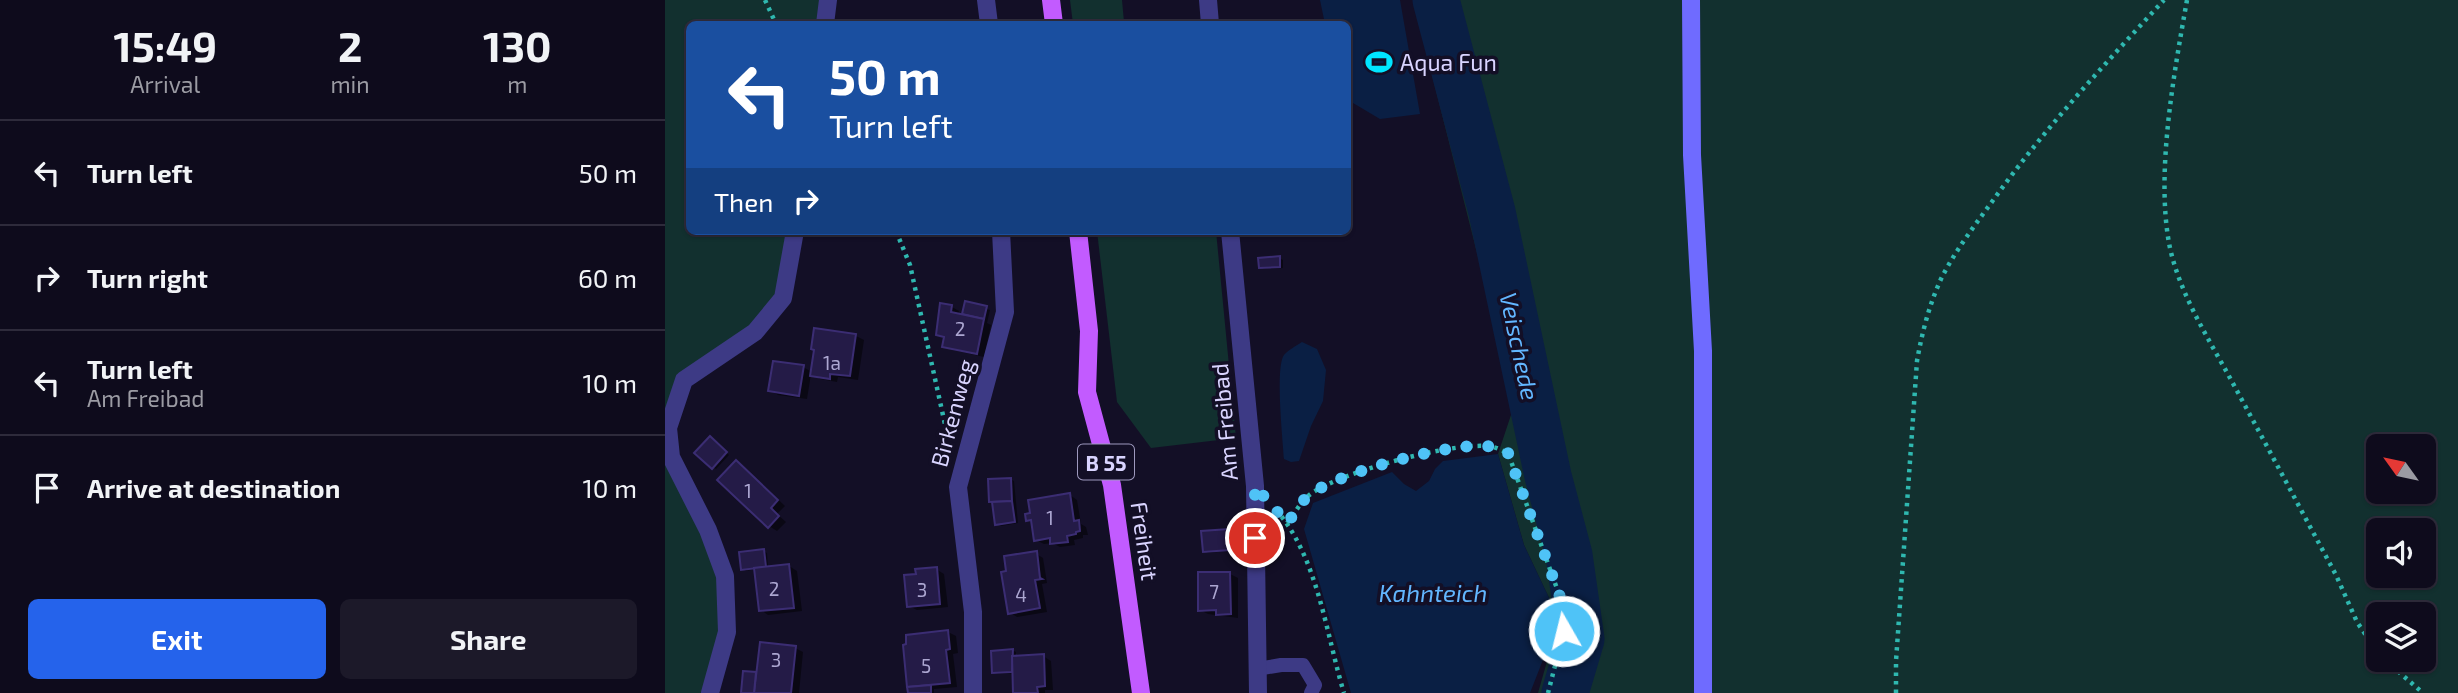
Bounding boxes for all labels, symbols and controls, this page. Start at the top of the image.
text: 15:49 [113,20,217,70]
text: 2 [338,20,362,70]
text: 130 [483,20,552,70]
text: 50 m [829,46,941,105]
sports icon: Aqua Fun [1364,47,1394,77]
place label: Aqua Fun [1400,48,1497,76]
icon: left [714,49,805,140]
text: Arrival [130,70,200,98]
text: min [330,70,370,98]
text: m [507,70,527,98]
text: Turn left [829,106,953,144]
icon: left [28,154,66,192]
text: Turn left [87,157,193,188]
text: 50 m [579,157,637,188]
icon: right [787,182,825,220]
text: Then [714,186,773,217]
icon: right [28,259,66,297]
text: Turn right [87,262,208,293]
text: 60 m [578,262,637,293]
water label: Veischede [1494,289,1546,403]
house number: 2 [955,317,965,340]
house number: 1a [823,351,841,374]
text: Turn left [87,353,193,384]
street label: Birkenweg [924,356,980,470]
street label: Am Freibad [1205,362,1243,482]
icon: left [28,364,66,402]
text: 10 m [582,367,637,398]
text: Am Freibad [87,384,204,412]
north arrow [2366,434,2436,504]
map controls [2366,434,2436,672]
road number: B 55 [1078,444,1134,480]
icon: arrive [28,469,66,507]
text: Arrive at destination [87,472,340,503]
text: 10 m [582,472,637,503]
house number: 1 [744,479,752,502]
street label: Freiheit [1126,500,1164,582]
house number: 1 [1046,506,1054,529]
pin [1225,508,1285,568]
button: sound [2366,518,2436,588]
icon: arrive [1236,519,1274,557]
house number: 2 [769,577,779,600]
house number: 3 [917,578,927,601]
water label: Kahnteich [1379,578,1487,607]
house number: 7 [1209,580,1219,603]
house number: 4 [1015,583,1027,606]
position arrow [1527,594,1601,668]
button: Exit [28,599,326,679]
button: Share [340,599,637,679]
button: layers [2366,602,2436,672]
house number: 3 [771,648,781,671]
house number: 5 [921,654,931,677]

